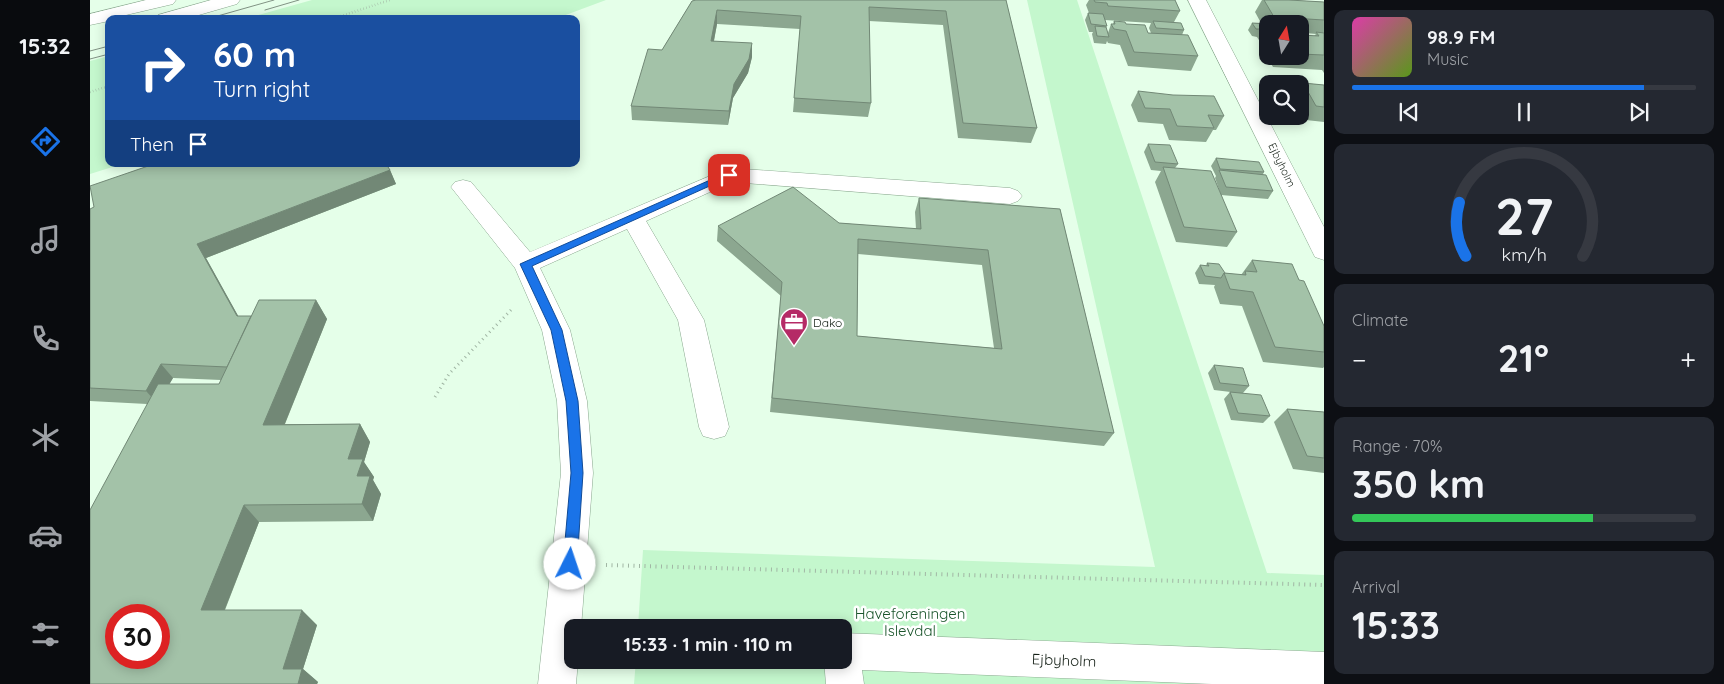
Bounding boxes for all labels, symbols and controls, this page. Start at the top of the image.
north arrow [1259,15,1309,65]
map controls [1259,15,1309,125]
text: 98.9 FM [1427,25,1495,49]
text: 15:32 [19,32,71,60]
text: 60 m [213,32,296,76]
icon: right [130,35,195,100]
text: Music [1427,49,1469,69]
text: Turn right [213,75,310,103]
button: search [1259,75,1309,125]
icon: previous [1395,98,1423,126]
icon: pause [1510,98,1538,126]
icon: next [1625,98,1653,126]
icon: directions [28,124,63,159]
icon: arrive [184,130,212,158]
text: Then [130,132,174,156]
street label: Ejbyholm [1265,141,1299,189]
pin [708,154,750,196]
icon: arrive [715,161,743,189]
text: 27 [1495,183,1553,248]
icon: music [28,222,63,257]
text: km/h [1501,243,1547,265]
office icon: Dako [779,307,809,346]
text: Climate [1352,310,1408,330]
place label: Dako [813,315,842,330]
icon: phone [28,321,63,356]
text: 21° [1498,334,1549,382]
text: − [1352,342,1367,377]
text: + [1680,342,1696,377]
icon: climate [28,420,63,455]
text: Range · 70% [1352,436,1442,456]
text: 350 km [1352,460,1485,508]
icon: car [28,518,63,553]
position arrow [543,537,595,589]
text: Arrival [1352,577,1400,597]
text: 15:33 [1352,601,1440,649]
speed limit sign: 30 [105,604,170,669]
park label: Haveforeningen Islevdal [855,604,965,640]
icon: filters [28,617,63,652]
text: 15:33 · 1 min · 110 m [624,632,792,656]
street label: Ejbyholm [1031,649,1097,671]

